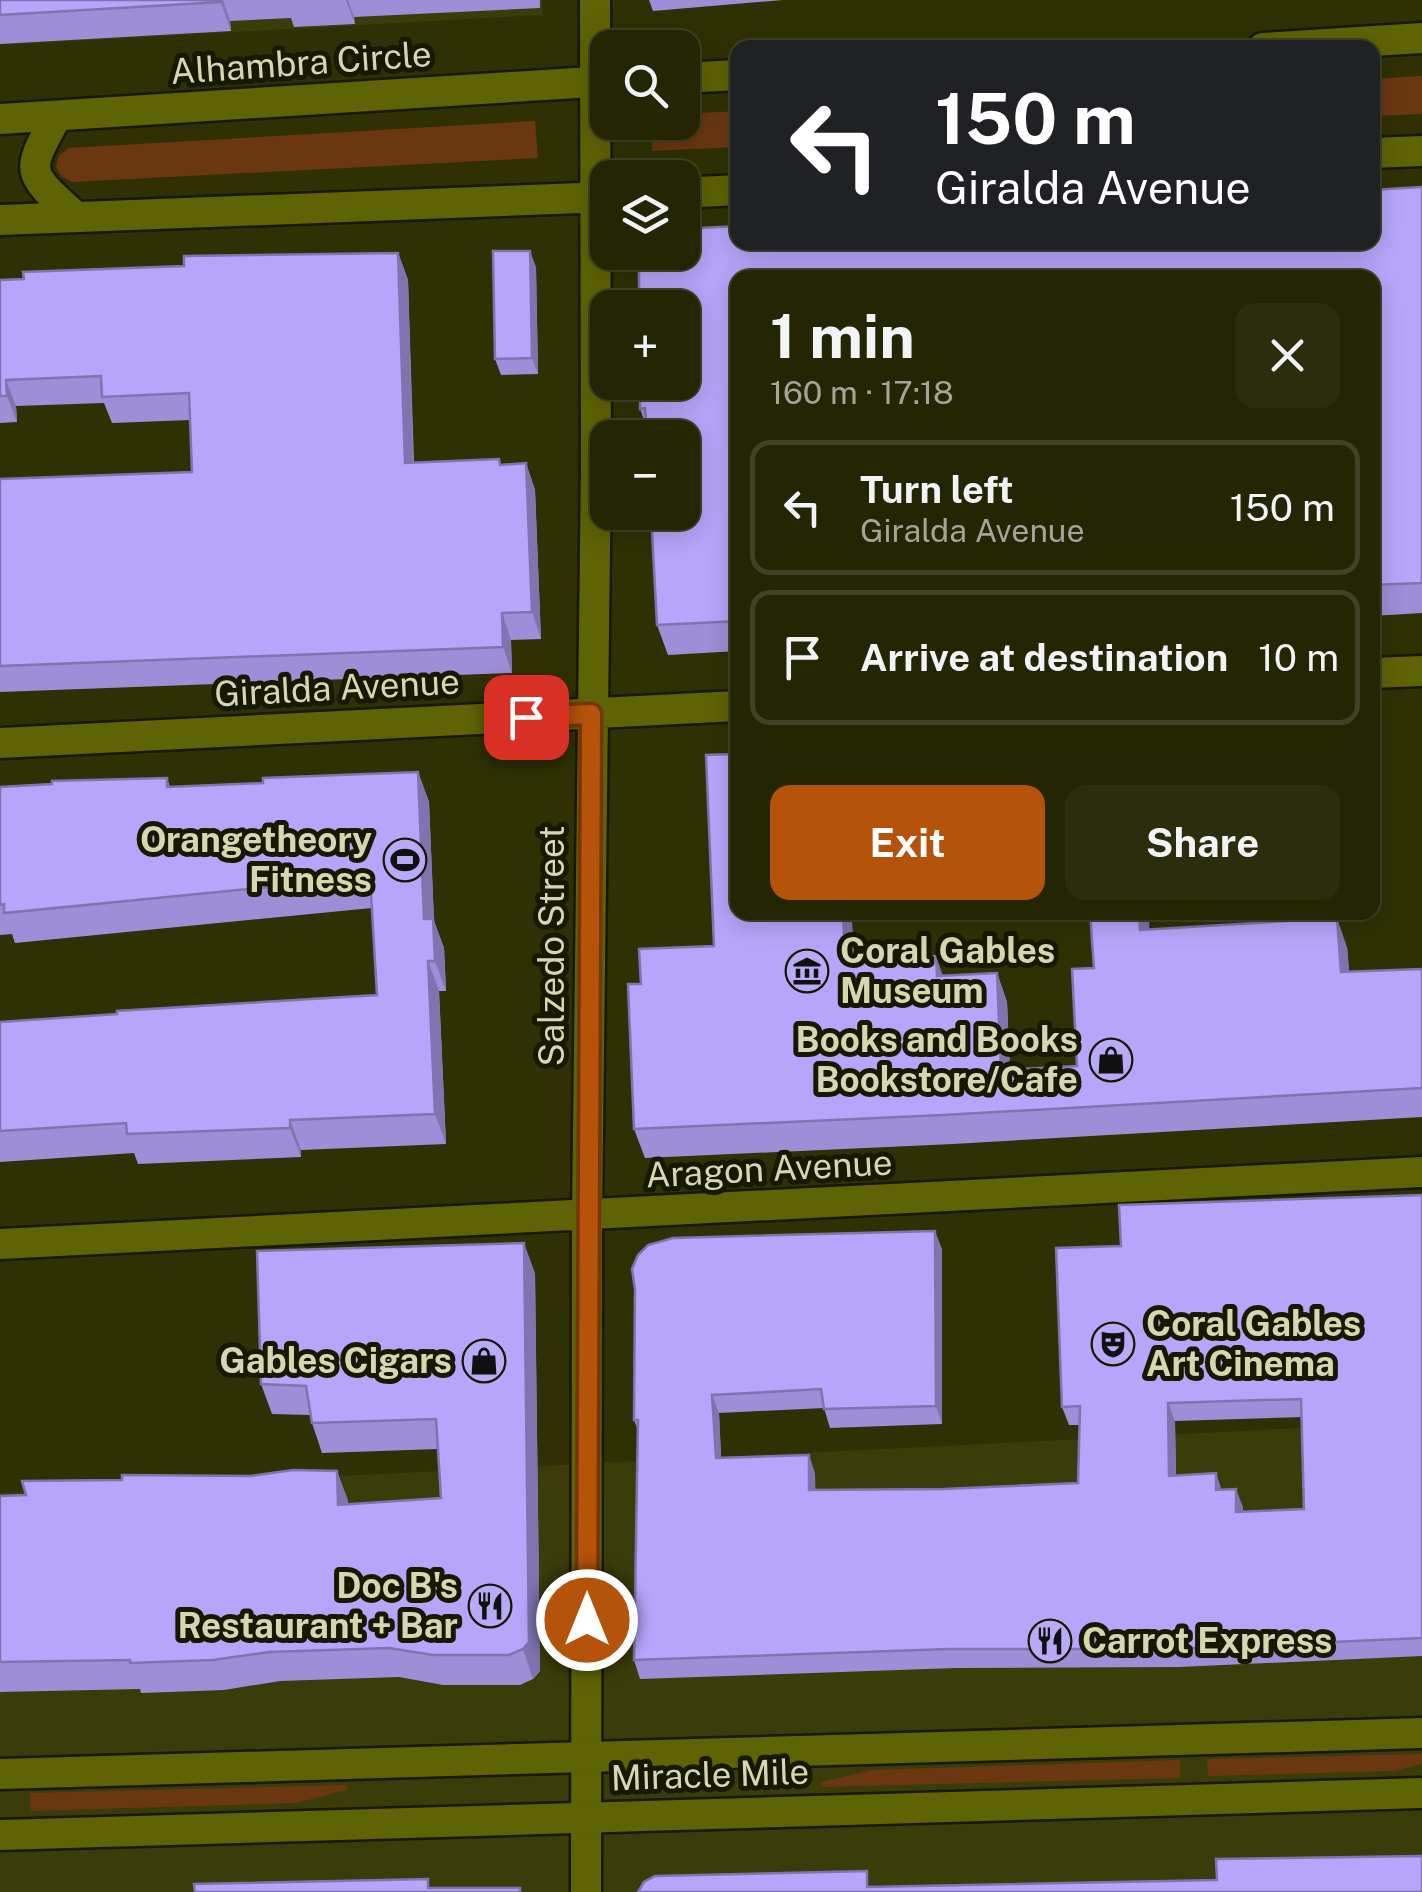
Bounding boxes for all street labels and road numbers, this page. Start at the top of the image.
street label: Alhambra Circle [169,33,433,92]
street label: Giralda Avenue [213,661,461,714]
street label: Salzedo Street [531,825,572,1067]
street label: Aragon Avenue [644,1142,893,1195]
street label: Miracle Mile [610,1751,810,1798]

